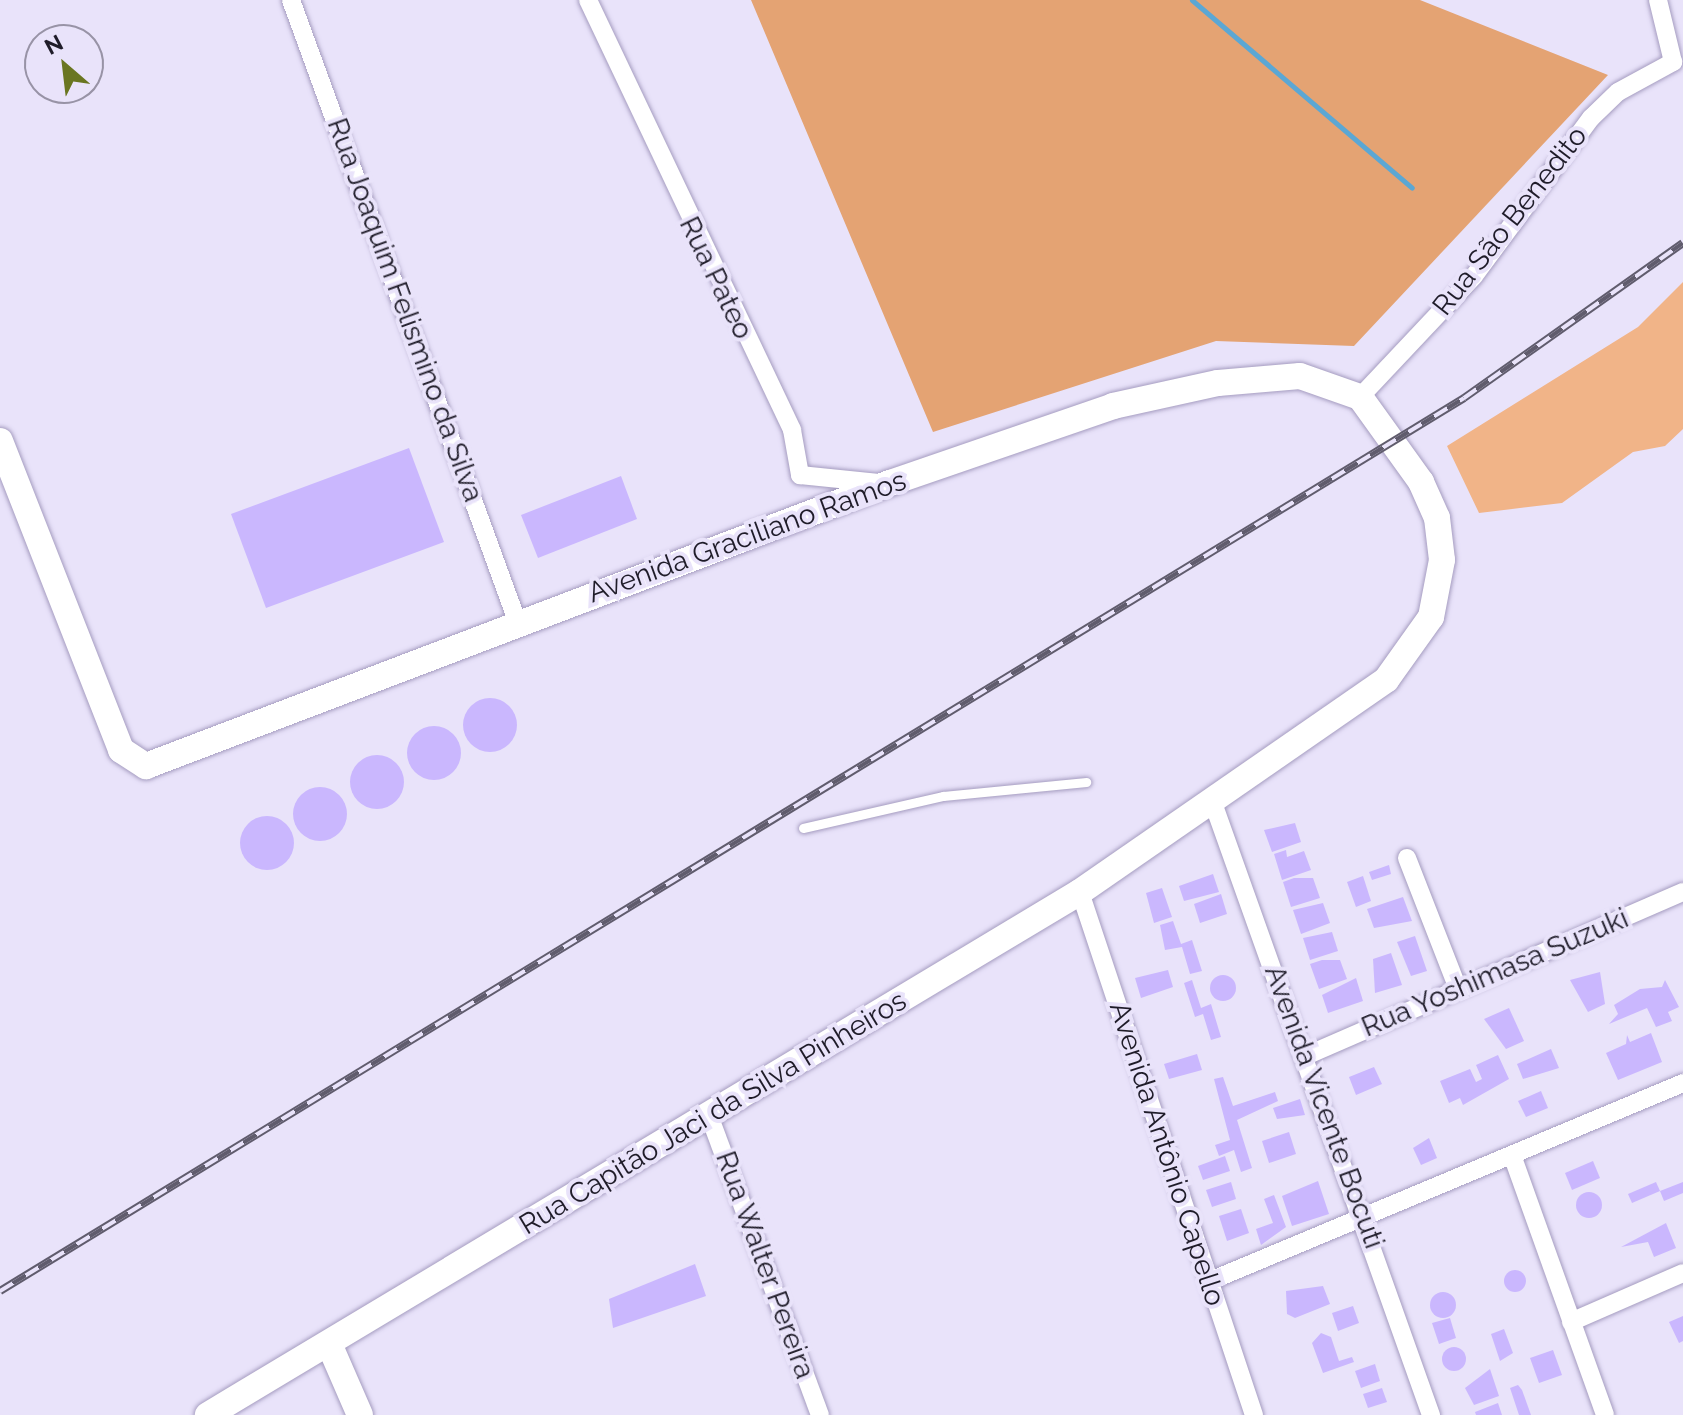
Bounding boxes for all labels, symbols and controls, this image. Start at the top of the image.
north arrow [24,24,104,104]
text: N [40,29,67,60]
street label: Rua Joaquim Felismino da Silva [320,113,490,507]
street label: Rua São Benedito [1426,120,1594,322]
street label: Rua Pateo [672,211,760,345]
street label: Avenida Graciliano Ramos [583,464,911,610]
street label: Rua Yoshimasa Suzuki [1356,901,1634,1045]
street label: Avenida Vicente Bocuti [1257,960,1391,1254]
street label: Rua Capitão Jaci da Silva Pinheiros [513,984,913,1242]
street label: Avenida Antônio Capello [1102,997,1232,1311]
street label: Rua Walter Pereira [708,1146,822,1384]

